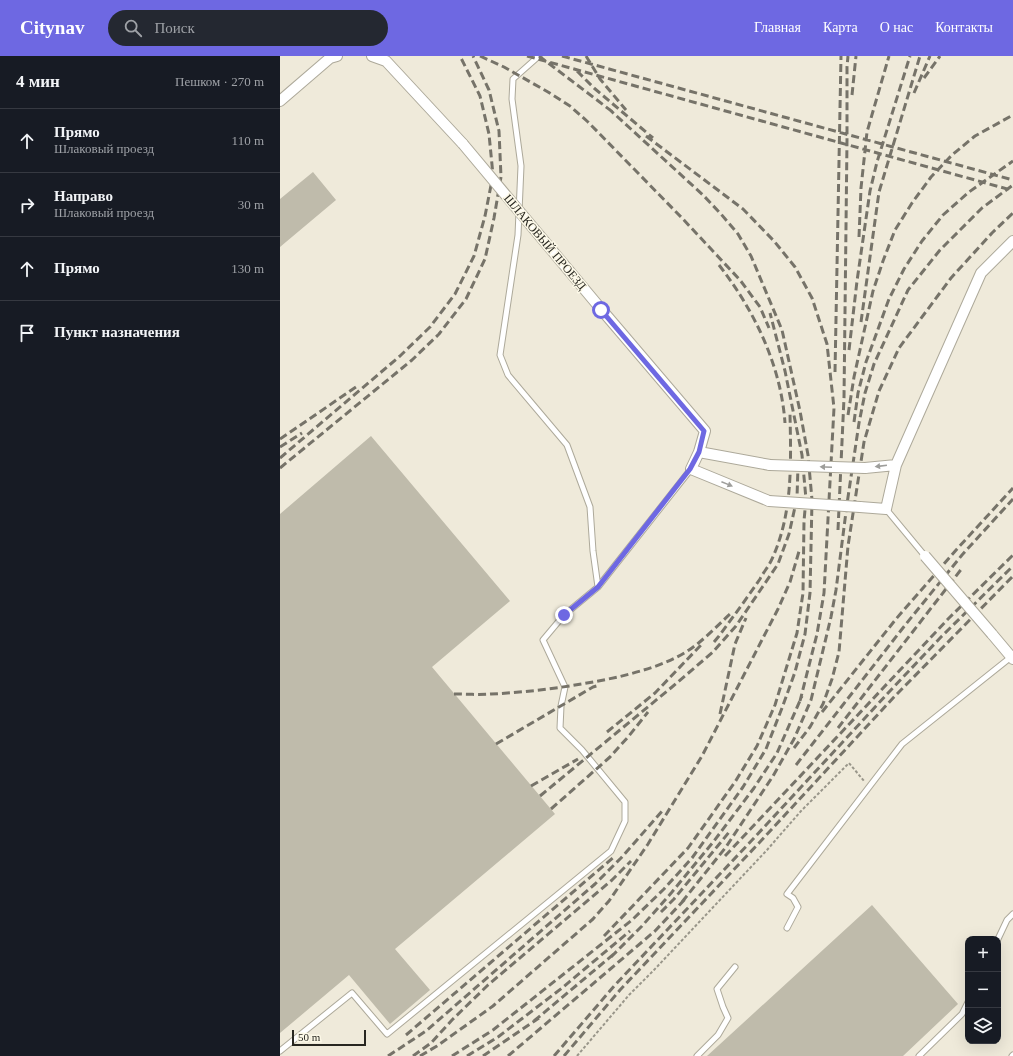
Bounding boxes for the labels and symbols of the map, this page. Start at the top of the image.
street label: ШЛАКОВЫЙ ПРОЕЗД [501,191,589,293]
route start [592,301,610,319]
one-way arrow [875,463,887,470]
one-way arrow [819,464,832,470]
one-way arrow [721,481,732,487]
route end [555,606,573,624]
scale bar [292,1028,366,1047]

